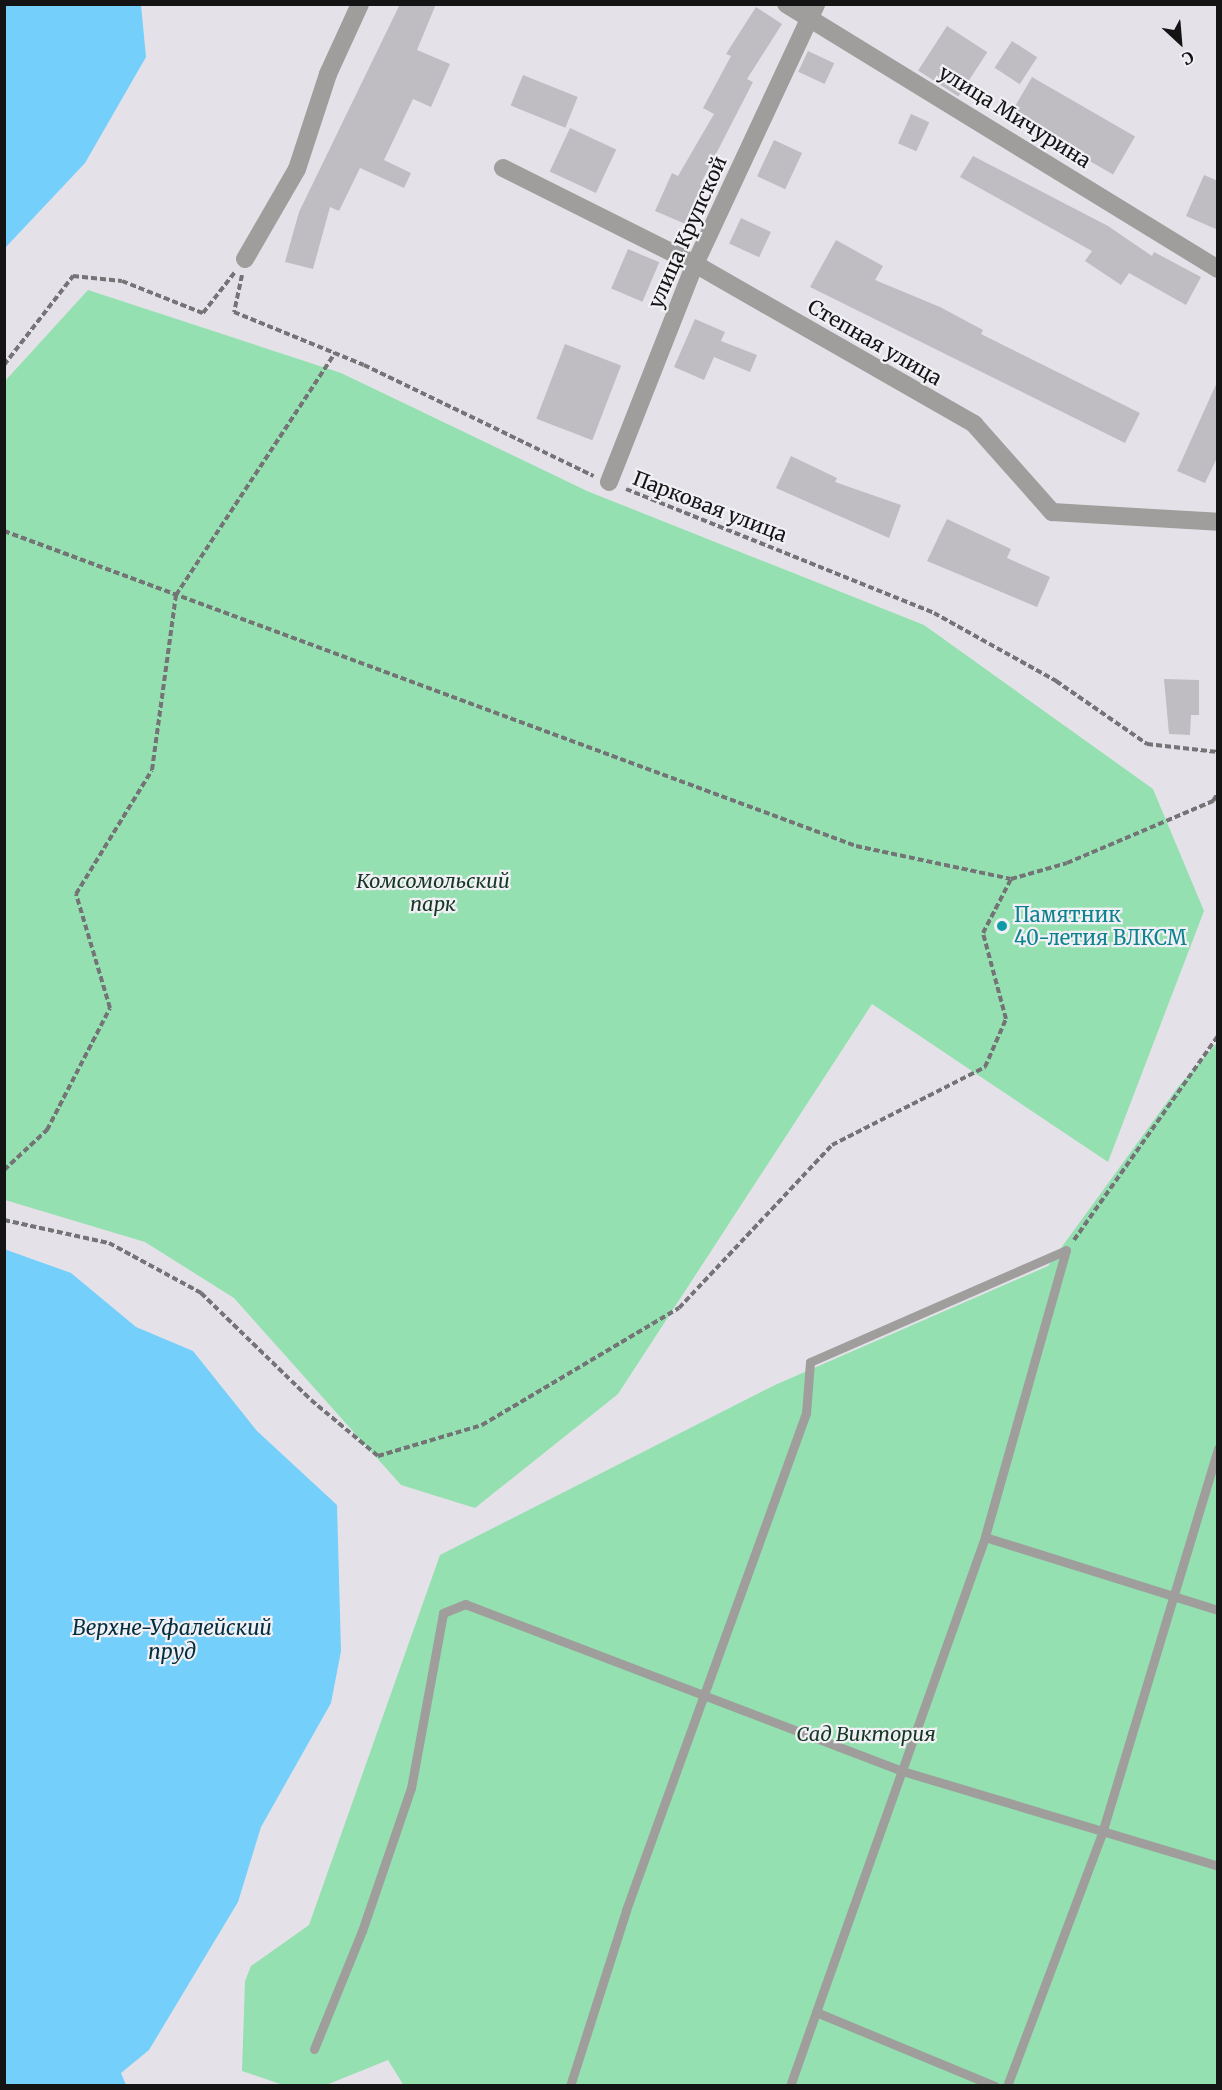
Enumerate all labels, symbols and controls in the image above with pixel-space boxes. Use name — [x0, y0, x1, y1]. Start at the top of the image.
north arrow — [1150, 12, 1210, 72]
text: С — [1179, 47, 1197, 69]
street label: улица Мичурина — [935, 60, 1095, 172]
street label: улица Крупской — [643, 152, 731, 312]
street label: Степная улица — [804, 294, 946, 390]
street label: Парковая улица — [630, 466, 790, 546]
park label: Комсомольский парк — [356, 868, 510, 915]
place label: Памятник 40-летия ВЛКСМ — [1014, 903, 1187, 950]
marker: Памятник 40-летия ВЛКСМ — [995, 919, 1009, 933]
water label: Верхне-Уфалейский пруд — [72, 1615, 272, 1665]
park label: Сад Виктория — [796, 1721, 936, 1745]

